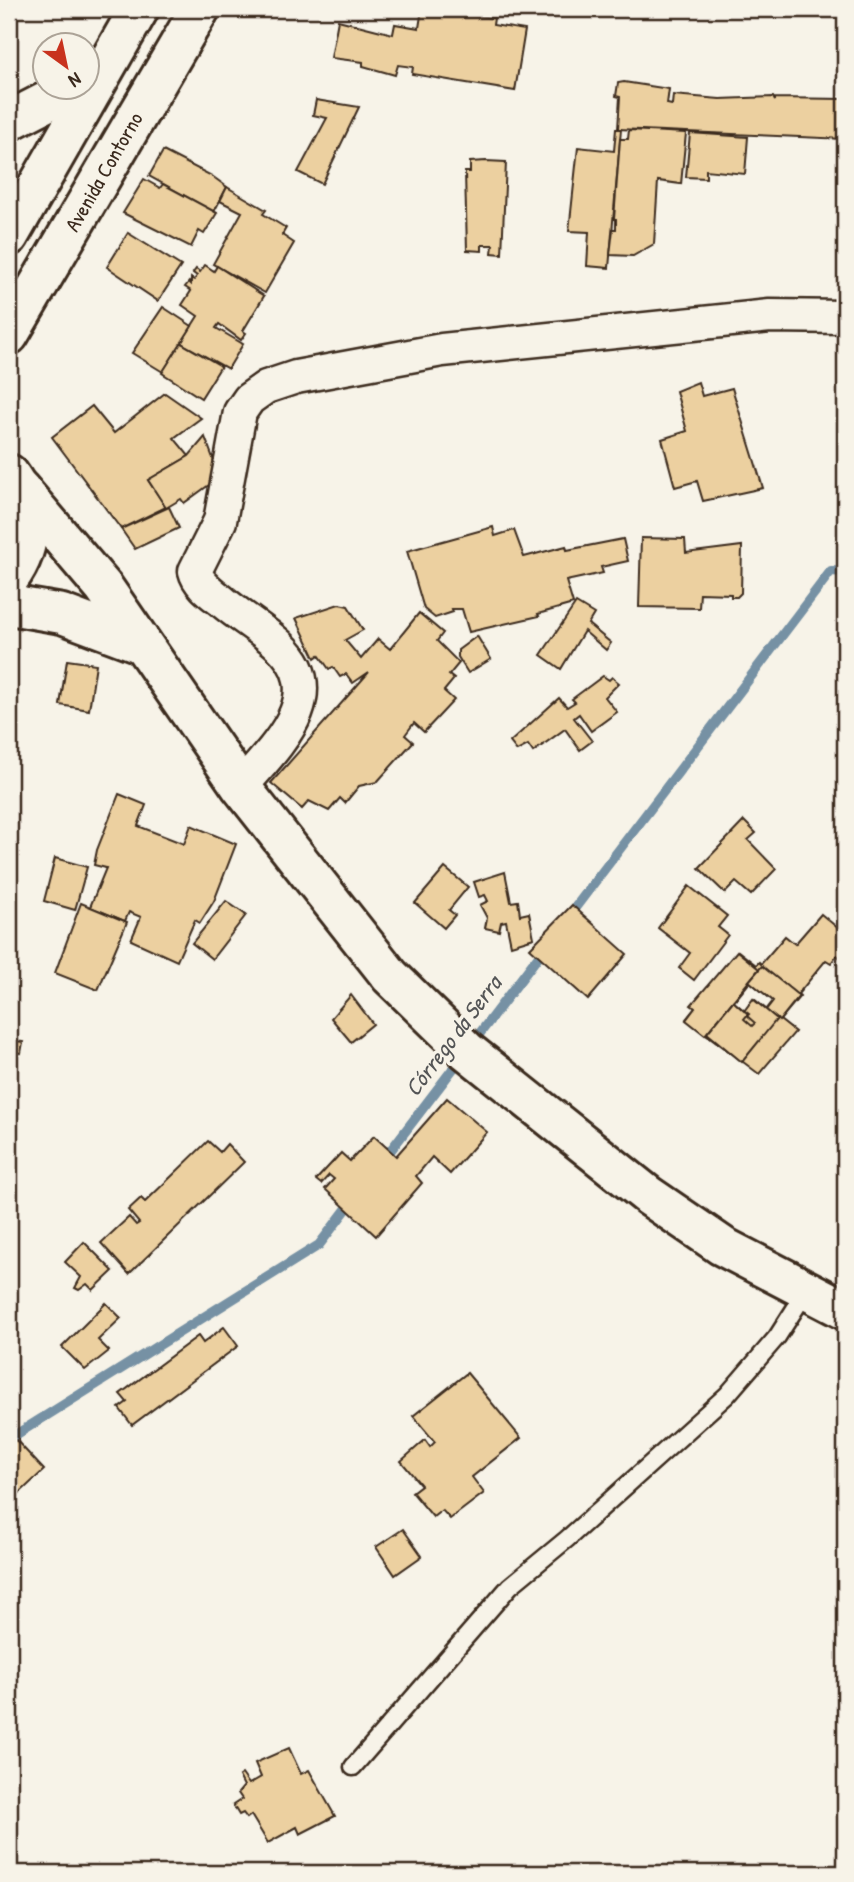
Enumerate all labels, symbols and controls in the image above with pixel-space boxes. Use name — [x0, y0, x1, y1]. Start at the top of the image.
north arrow — [32, 32, 102, 102]
text: N — [64, 67, 87, 94]
street label: Avenida Contorno — [58, 107, 150, 237]
water label: Córrego da Serra — [397, 968, 510, 1103]

